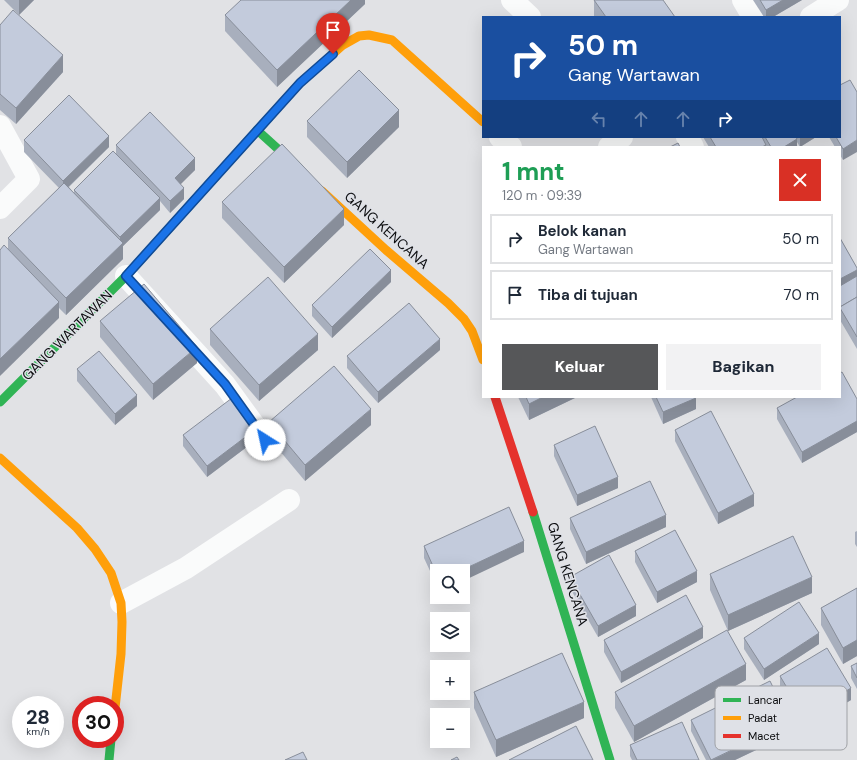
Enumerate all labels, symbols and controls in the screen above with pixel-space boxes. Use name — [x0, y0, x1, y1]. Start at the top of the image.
pin — [316, 13, 350, 54]
icon: arrive — [322, 19, 344, 41]
text: 50 m — [568, 27, 638, 64]
icon: right — [502, 32, 554, 84]
text: Gang Wartawan — [568, 63, 700, 87]
icon: left — [588, 108, 610, 130]
icon: ahead — [630, 108, 652, 130]
icon: ahead — [672, 108, 694, 130]
icon: right — [714, 108, 736, 130]
text: 1 mnt — [502, 156, 565, 187]
button: close — [779, 159, 821, 201]
street label: GANG KENCANA — [341, 187, 433, 273]
text: 120 m · 09:39 — [502, 187, 582, 204]
text: Belok kanan — [538, 221, 626, 241]
icon: right — [504, 228, 526, 250]
text: 50 m — [782, 229, 819, 249]
text: Gang Wartawan — [538, 241, 633, 258]
icon: arrive — [504, 284, 526, 306]
text: Tiba di tujuan — [538, 285, 638, 305]
text: 70 m — [784, 285, 819, 305]
street label: GANG WARTAWAN — [18, 286, 116, 384]
button: Keluar — [502, 344, 658, 390]
button: Bagikan — [666, 344, 821, 390]
position arrow — [244, 419, 286, 461]
street label: GANG KENCANA — [544, 520, 592, 628]
map controls — [430, 564, 470, 748]
button: search — [430, 564, 470, 604]
button: layers — [430, 612, 470, 652]
button: + — [430, 660, 470, 700]
legend — [715, 686, 847, 750]
text: Lancar — [748, 693, 782, 707]
speed limit sign: 30 — [72, 696, 124, 748]
text: 28 — [26, 704, 50, 730]
button: − — [430, 708, 470, 748]
text: Padat — [748, 711, 777, 725]
text: km/h — [26, 725, 50, 738]
text: Macet — [748, 729, 780, 743]

